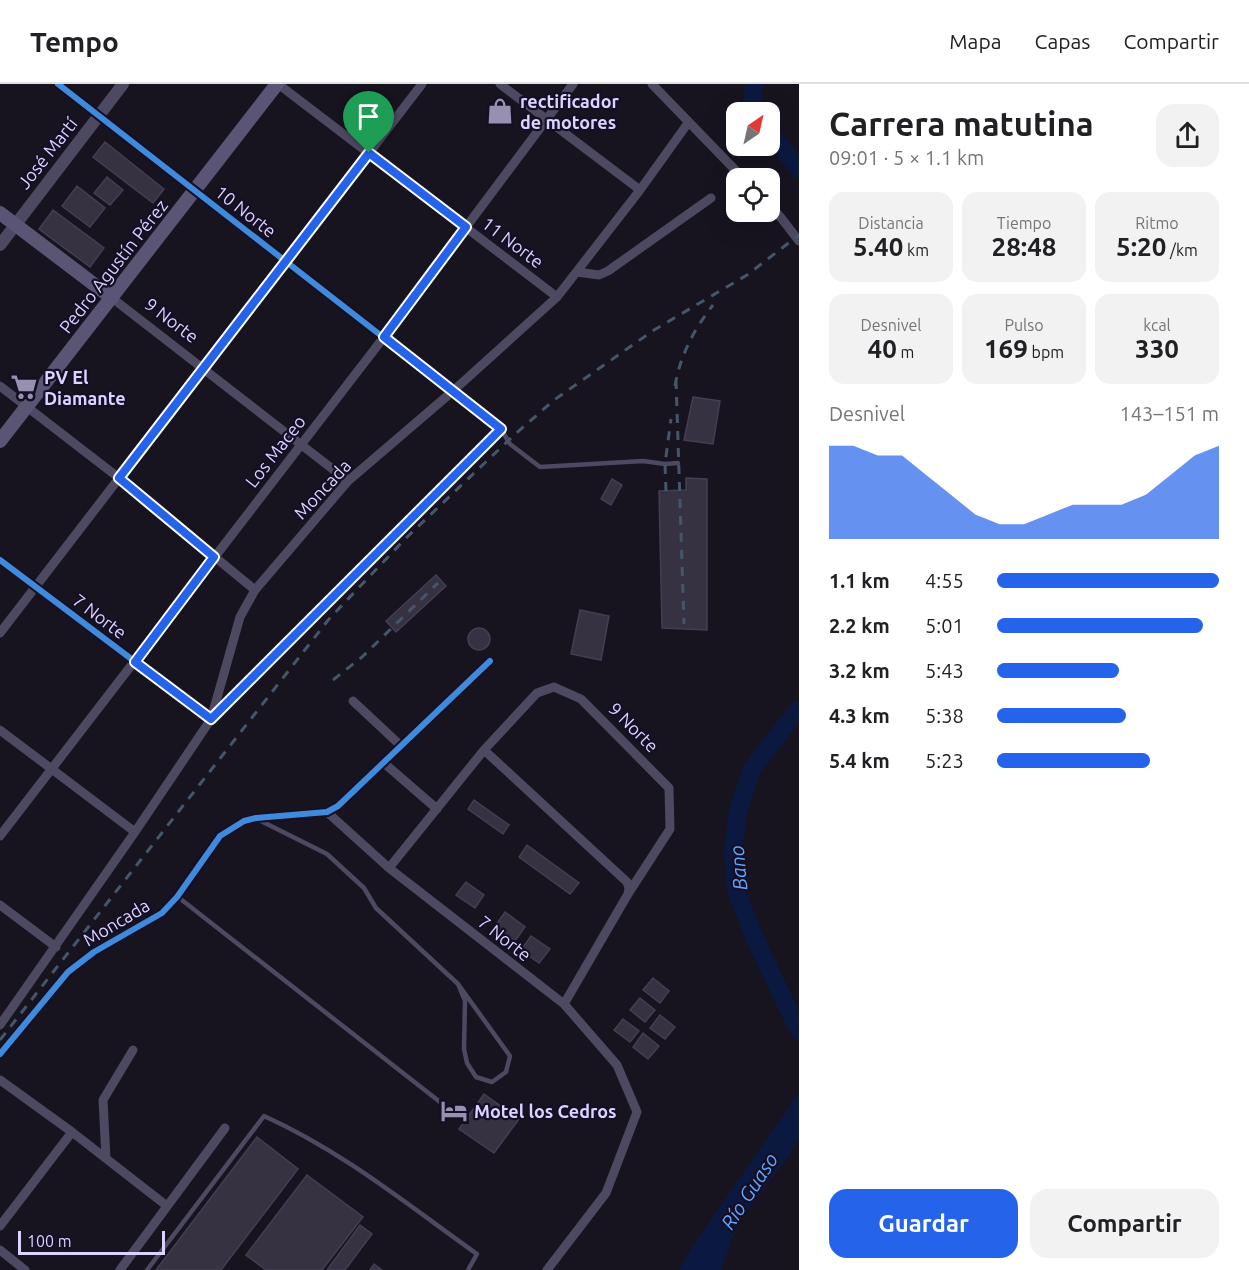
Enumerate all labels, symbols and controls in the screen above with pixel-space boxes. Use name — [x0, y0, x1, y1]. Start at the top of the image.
text: Tempo — [30, 26, 119, 57]
text: Mapa — [949, 29, 1001, 53]
text: Capas — [1034, 29, 1090, 53]
text: Compartir — [1123, 29, 1219, 53]
pin — [343, 91, 394, 153]
place label: rectificador de motores — [520, 91, 619, 132]
shop icon: rectificador de motores — [485, 96, 515, 126]
icon: arrive — [352, 100, 385, 133]
north arrow — [726, 102, 780, 156]
map controls — [726, 102, 780, 222]
button: share — [1156, 104, 1219, 167]
text: Carrera matutina — [829, 105, 1094, 142]
street label: José Martí — [13, 113, 81, 192]
text: 09:01 · 5 × 1.1 km — [829, 146, 984, 169]
button: locate — [726, 168, 780, 222]
street label: 10 Norte — [212, 181, 280, 241]
street label: Pedro Agustín Pérez — [55, 195, 171, 337]
street label: 11 Norte — [478, 212, 548, 272]
text: Distancia — [858, 214, 924, 232]
text: Tiempo — [997, 214, 1051, 232]
text: Ritmo — [1135, 214, 1179, 232]
text: 5.40 — [853, 232, 903, 261]
text: 28:48 — [991, 232, 1057, 261]
text: 5:20 — [1116, 232, 1166, 261]
text: km — [903, 241, 929, 259]
text: /km — [1166, 241, 1198, 259]
street label: 9 Norte — [141, 294, 203, 346]
text: Desnivel — [861, 316, 921, 334]
text: Pulso — [1004, 316, 1044, 334]
text: kcal — [1143, 316, 1171, 334]
text: 40 — [868, 334, 897, 363]
text: 169 — [984, 334, 1028, 363]
text: 330 — [1135, 334, 1179, 363]
text: m — [897, 343, 914, 361]
text: bpm — [1028, 343, 1064, 361]
place label: PV El Diamante — [44, 367, 126, 408]
supermarket icon: PV El Diamante — [9, 372, 39, 402]
text: Desnivel — [829, 402, 905, 425]
text: 143–151 m — [1120, 402, 1219, 425]
street label: Los Maceo — [241, 411, 309, 491]
street label: Moncada — [290, 455, 354, 523]
text: 1.1 km — [829, 569, 890, 592]
text: 4:55 — [925, 569, 964, 592]
street label: 7 Norte — [69, 590, 131, 642]
text: 2.2 km — [829, 614, 890, 637]
text: 5:01 — [925, 614, 964, 637]
text: 3.2 km — [829, 659, 890, 682]
text: 5:43 — [925, 659, 964, 682]
street label: 9 Norte — [605, 698, 663, 756]
text: 4.3 km — [829, 704, 890, 727]
text: 5:38 — [925, 704, 964, 727]
text: 5.4 km — [829, 749, 890, 772]
text: 5:23 — [925, 749, 964, 772]
water label: Bano — [725, 844, 751, 891]
street label: Moncada — [79, 894, 153, 950]
street label: 7 Norte — [475, 911, 535, 965]
hotel icon: Motel los Cedros — [439, 1096, 469, 1126]
place label: Motel los Cedros — [474, 1101, 617, 1121]
water label: Río Guaso — [716, 1148, 782, 1234]
button: Guardar — [829, 1189, 1018, 1258]
button: Compartir — [1030, 1189, 1219, 1258]
scale bar — [18, 1228, 165, 1256]
text: 100 m — [27, 1232, 72, 1250]

